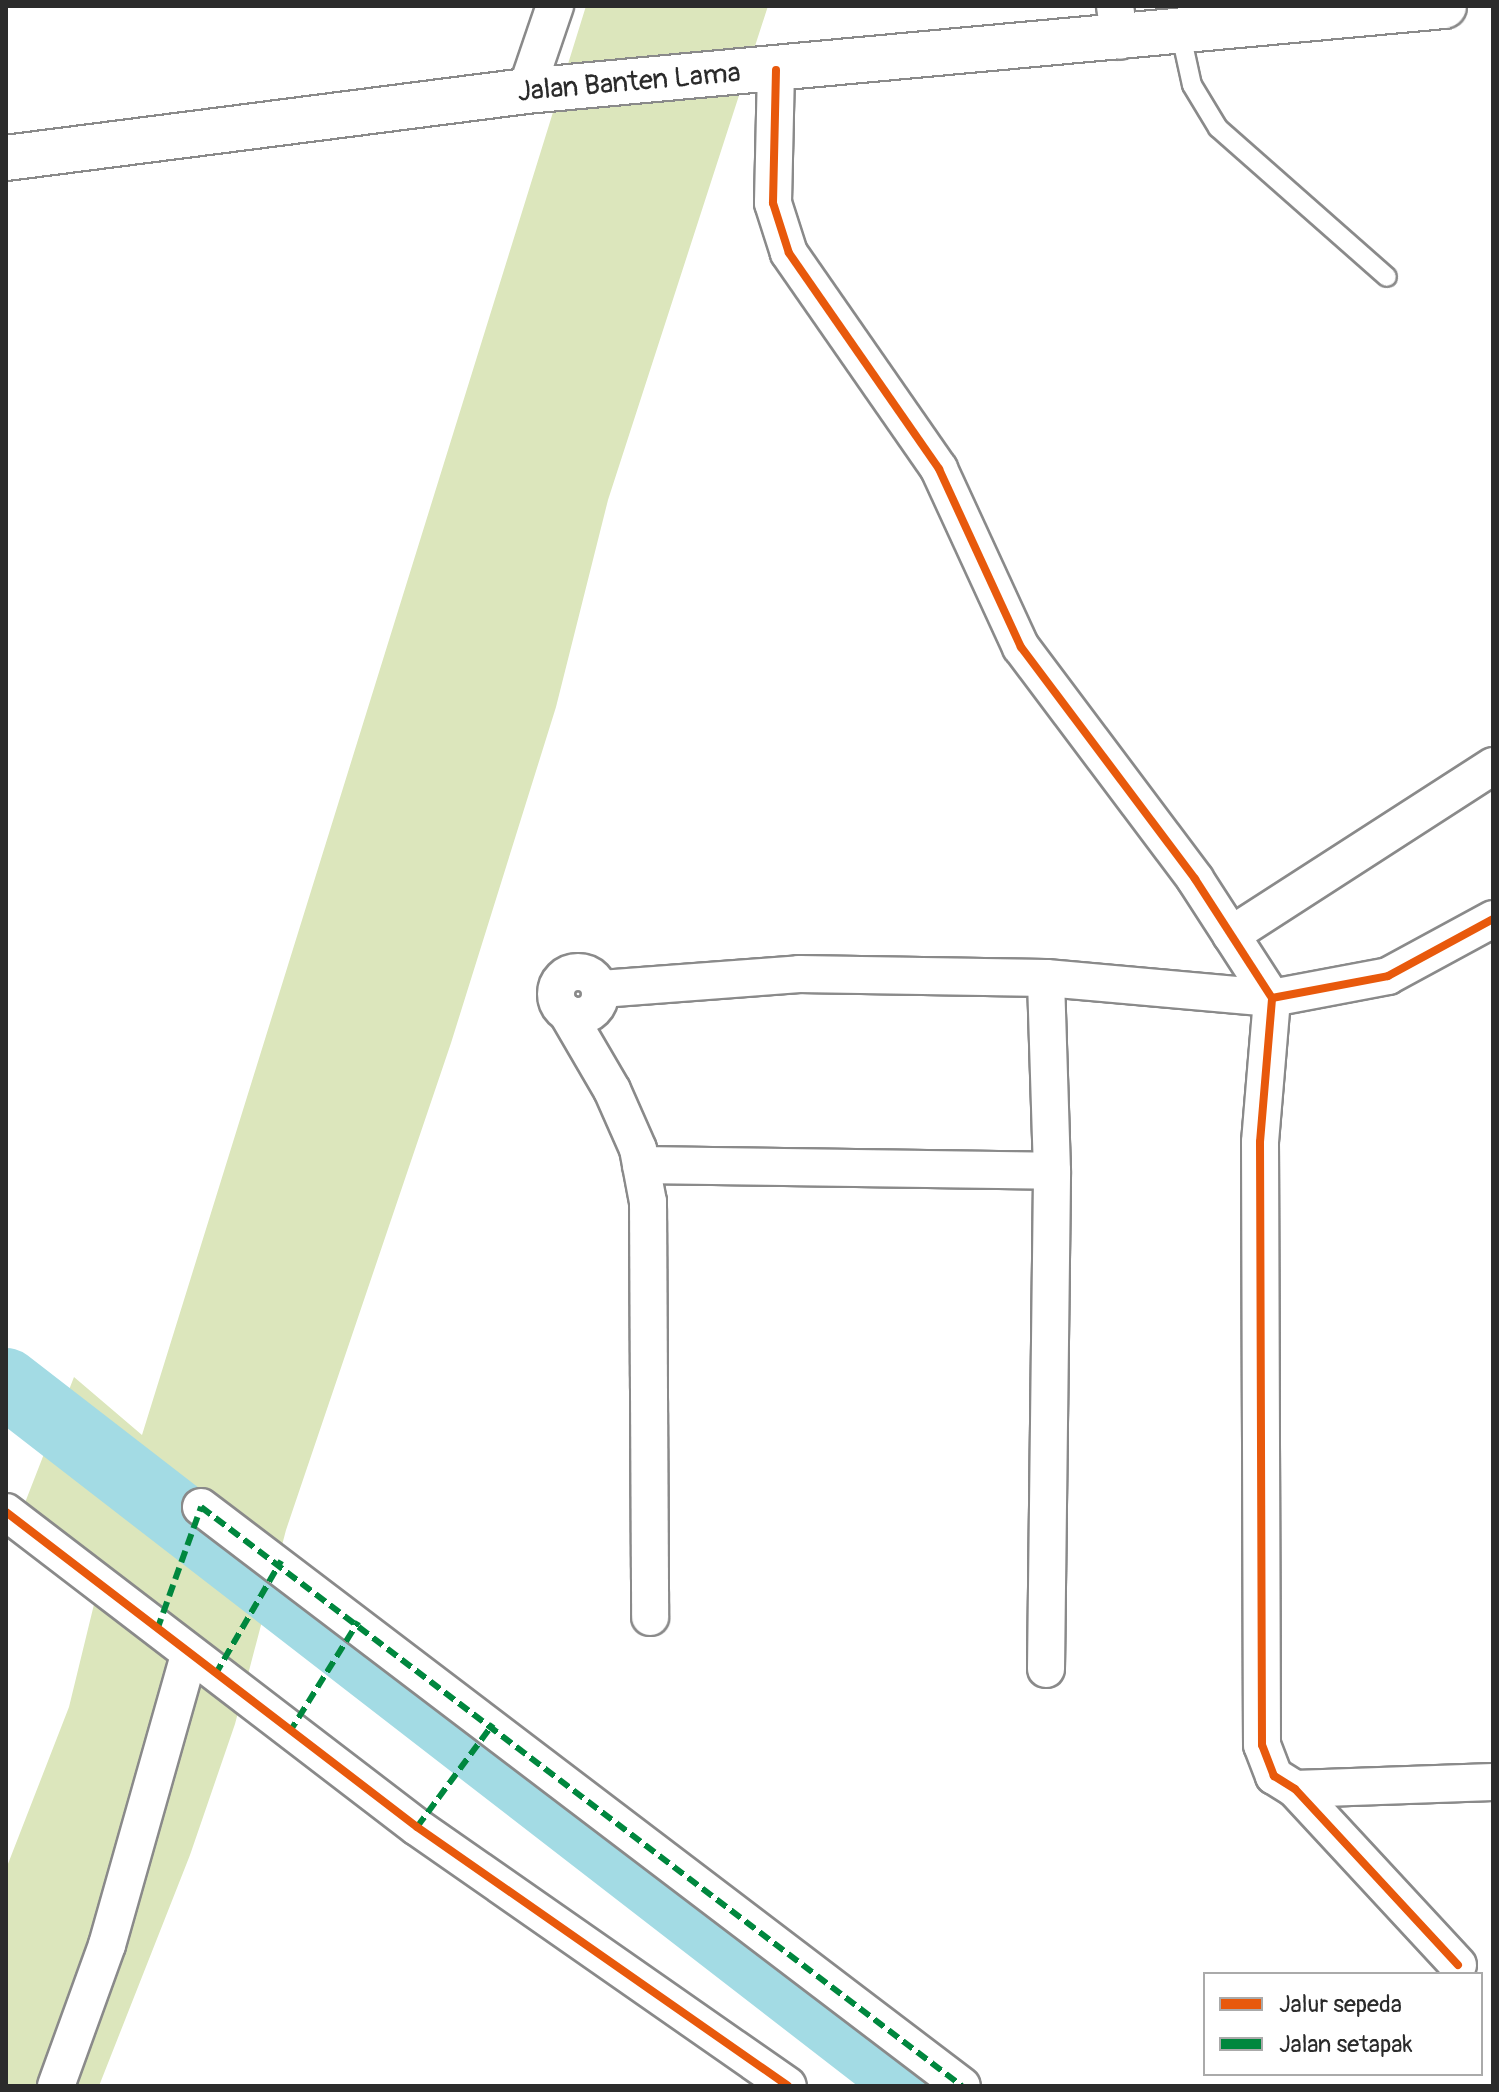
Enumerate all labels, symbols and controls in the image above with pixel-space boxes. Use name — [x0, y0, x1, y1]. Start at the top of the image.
street label: Jalan Banten Lama — [516, 57, 742, 109]
legend — [1203, 1972, 1483, 2076]
text: Jalur sepeda — [1279, 1990, 1402, 2019]
text: Jalan setapak — [1279, 2030, 1413, 2059]

